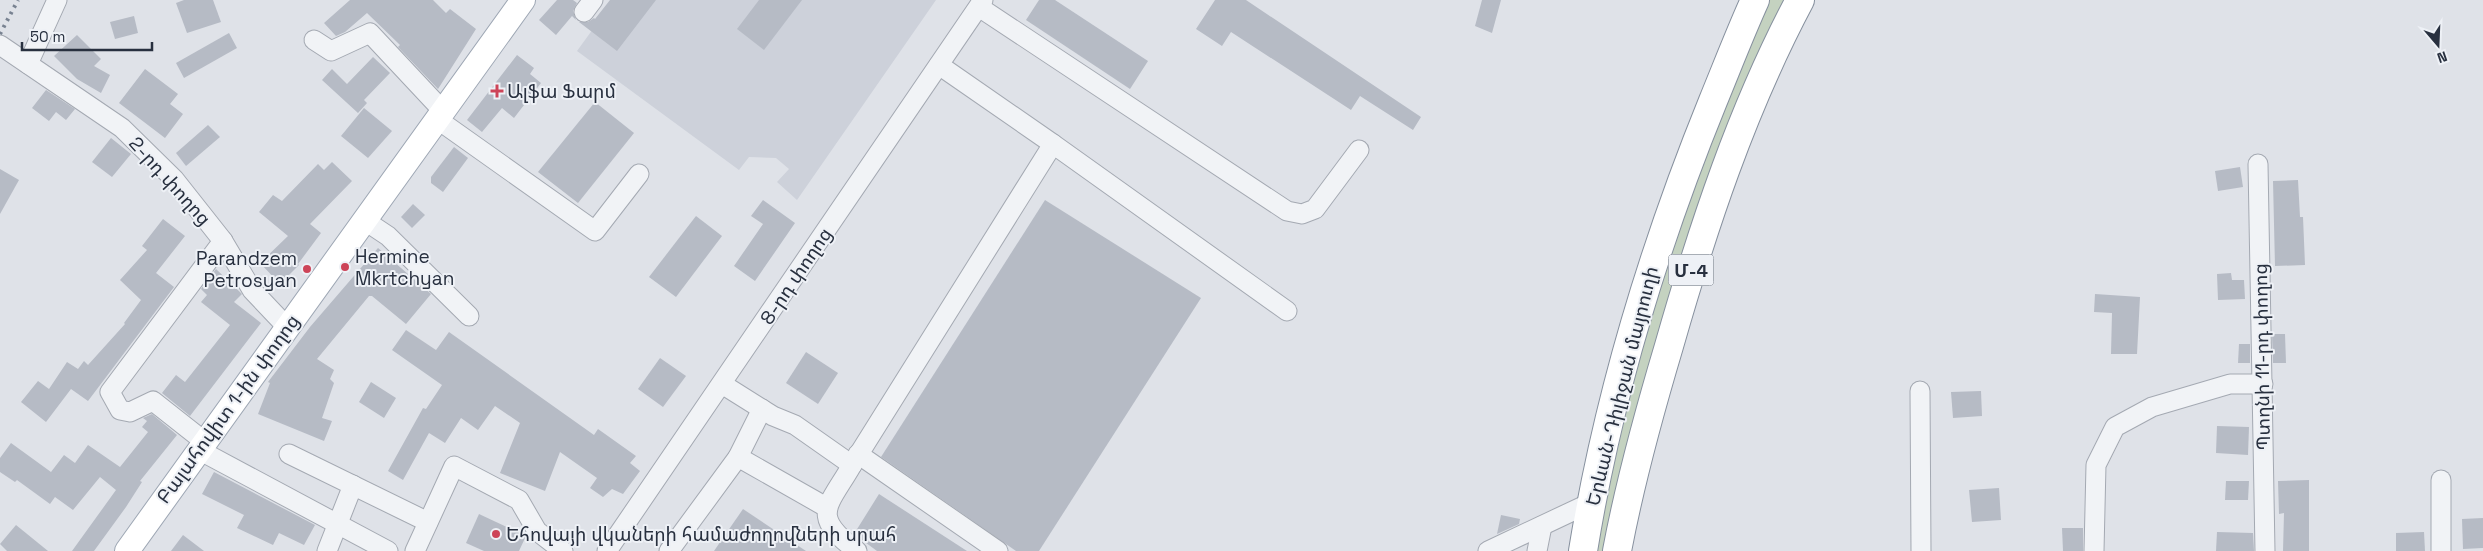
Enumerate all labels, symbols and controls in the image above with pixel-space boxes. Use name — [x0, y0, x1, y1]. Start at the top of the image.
scale bar — [22, 20, 152, 52]
north arrow — [2413, 20, 2463, 70]
text: 50 m — [30, 27, 65, 46]
text: N — [2435, 47, 2450, 67]
place label: Ալֆա Ֆարմ — [507, 79, 616, 104]
marker: Ալֆա Ֆարմ — [491, 85, 503, 97]
street label: 2-րդ փողոց — [124, 131, 216, 231]
street label: 8-րդ փողոց — [754, 223, 838, 329]
place label: Hermine Mkrtchyan — [355, 244, 454, 291]
place label: Parandzem Petrosyan — [196, 246, 297, 293]
road number: Մ-4 — [1668, 254, 1714, 286]
marker: Hermine Mkrtchyan — [339, 261, 351, 273]
marker: Parandzem Petrosyan — [301, 263, 313, 275]
street label: Պտղնի 11-րդ փողոց — [2248, 263, 2276, 451]
street label: Երևան-Դիլիջան մայրուղի — [1580, 264, 1664, 508]
street label: Բալահովիտ 1-ին փողոց — [151, 309, 305, 509]
place label: Եհովայի վկաների համաժողովների սրահ — [506, 522, 896, 547]
marker: Եհովայի վկաների համաժողովների սրահ — [490, 528, 502, 540]

